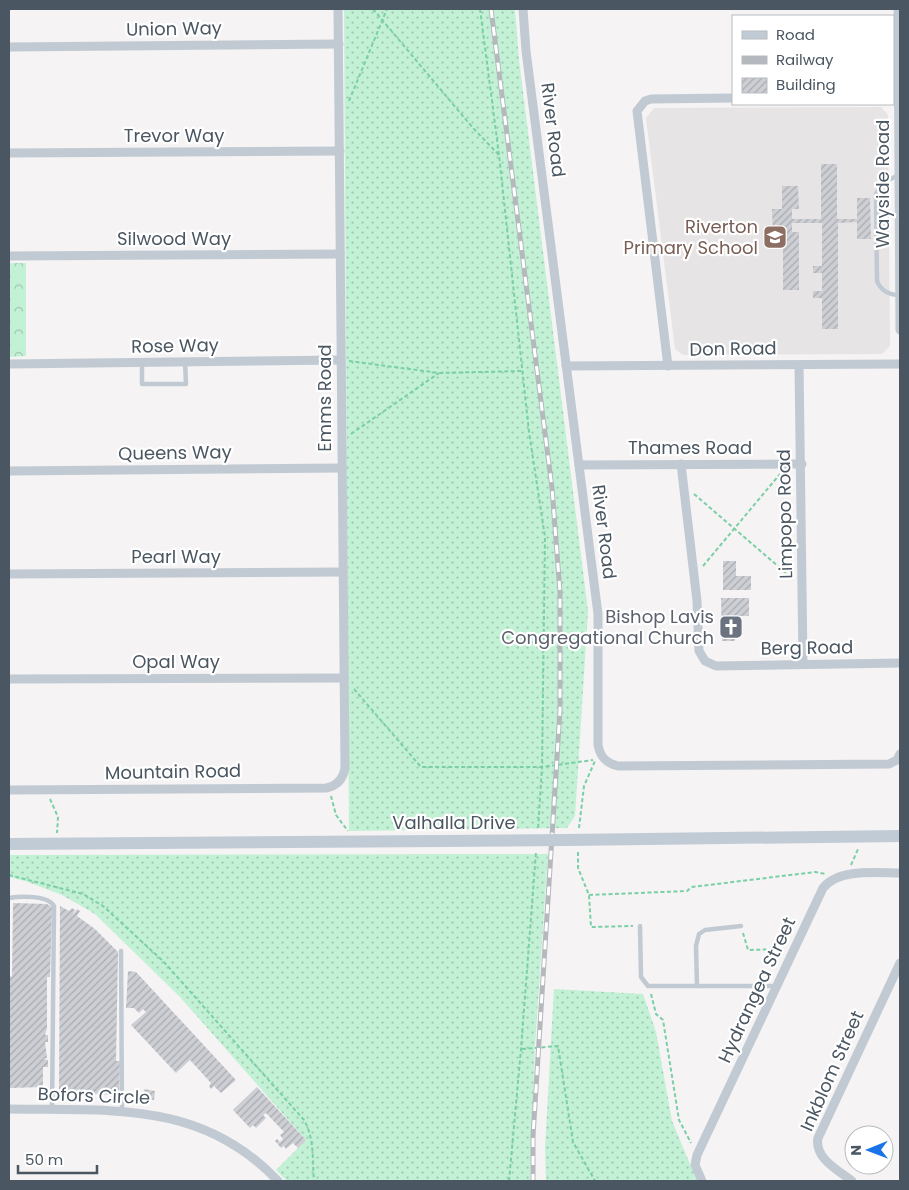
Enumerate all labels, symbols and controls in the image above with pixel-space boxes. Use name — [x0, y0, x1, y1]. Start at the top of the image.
street label: Union Way — [126, 15, 222, 42]
legend — [732, 15, 894, 105]
text: Road — [776, 24, 815, 45]
text: Railway — [776, 49, 834, 70]
text: Building — [776, 74, 836, 95]
street label: River Road — [535, 81, 572, 179]
street label: Wayside Road — [870, 120, 895, 248]
street label: Trevor Way — [124, 123, 224, 148]
place label: Riverton Primary School — [624, 214, 758, 260]
school or university icon: Riverton Primary School — [762, 224, 788, 250]
street label: Silwood Way — [117, 226, 231, 251]
street label: Rose Way — [131, 332, 219, 359]
street label: Don Road — [689, 335, 777, 362]
street label: Emms Road — [312, 344, 337, 452]
street label: Thames Road — [628, 435, 752, 460]
street label: Queens Way — [118, 439, 232, 466]
street label: Limpopo Road — [771, 449, 798, 579]
street label: River Road — [586, 483, 623, 581]
street label: Pearl Way — [131, 544, 221, 569]
place label: Bishop Lavis Congregational Church — [501, 604, 714, 650]
church icon: Bishop Lavis Congregational Church — [718, 614, 744, 640]
street label: Berg Road — [760, 634, 854, 661]
street label: Opal Way — [132, 649, 220, 674]
street label: Mountain Road — [105, 758, 241, 785]
street label: Valhalla Drive — [392, 810, 516, 835]
street label: Hydrangea Street — [712, 913, 801, 1067]
street label: Inkblom Street — [794, 1007, 869, 1135]
street label: Bofors Circle — [37, 1081, 151, 1110]
north arrow — [844, 1125, 894, 1175]
scale bar — [18, 1142, 96, 1174]
text: N — [846, 1145, 866, 1156]
text: 50 m — [25, 1149, 63, 1170]

